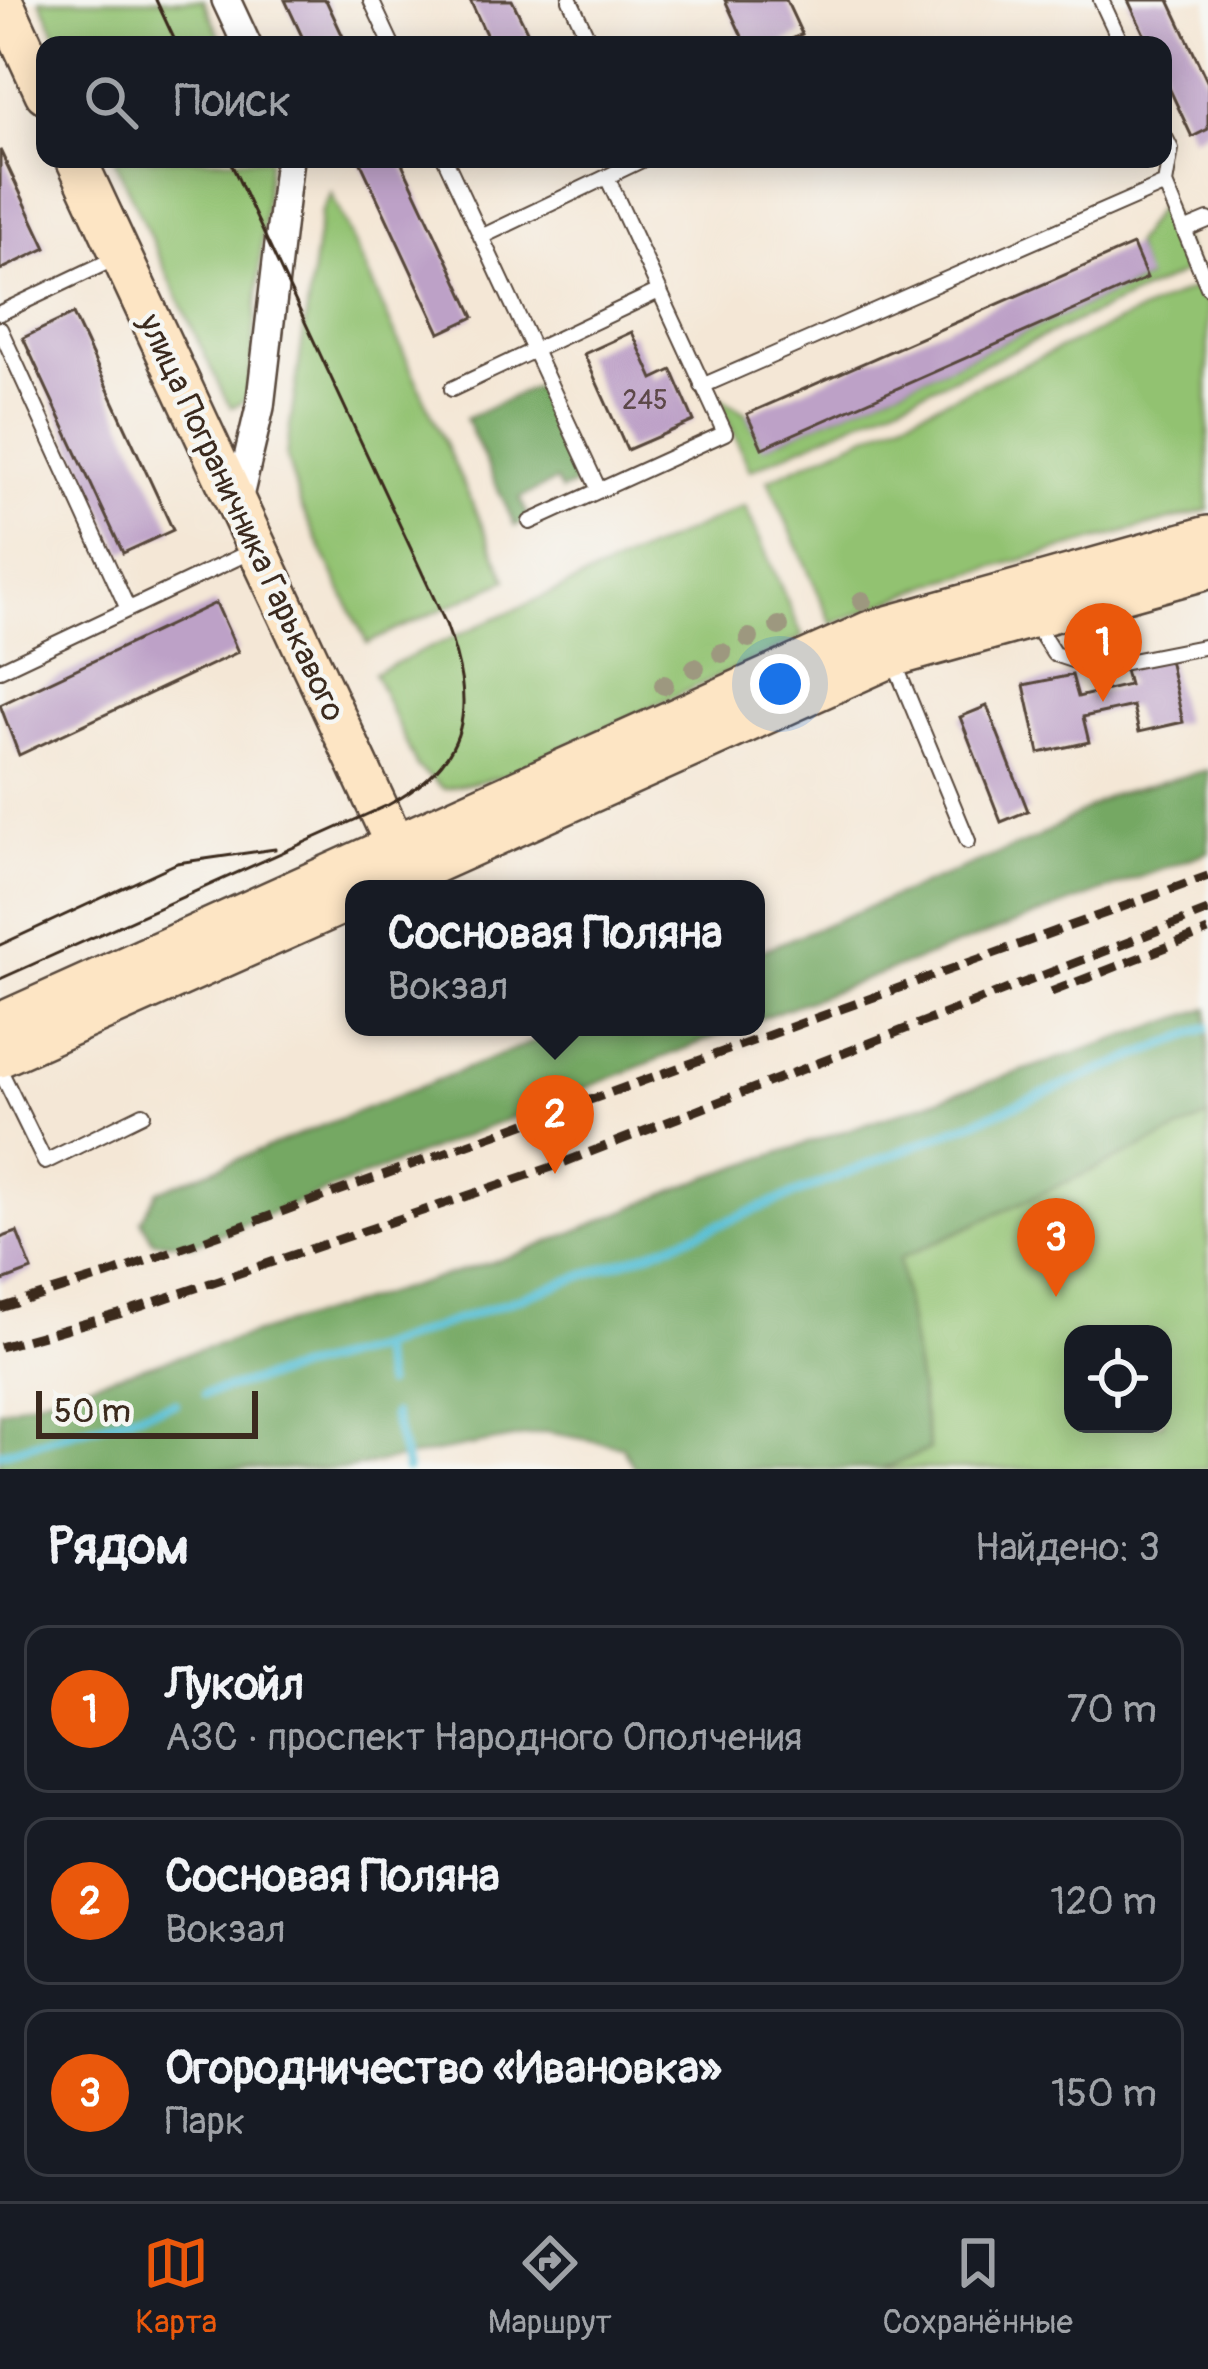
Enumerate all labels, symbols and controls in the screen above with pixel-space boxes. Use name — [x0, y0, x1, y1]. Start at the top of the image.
search box — [36, 36, 1172, 168]
icon: search — [78, 69, 144, 135]
text: Поиск — [174, 74, 291, 130]
street label: улица Пограничника Гарькавого — [129, 307, 354, 728]
house number: 245 — [622, 384, 668, 417]
pin: 1 — [1064, 603, 1142, 702]
your location — [750, 654, 810, 714]
popup — [345, 880, 765, 1036]
text: Сосновая Поляна — [388, 906, 722, 962]
text: Вокзал — [388, 962, 508, 1011]
pin: 2 — [516, 1075, 594, 1174]
pin: 3 — [1017, 1198, 1095, 1297]
map controls — [1064, 1325, 1172, 1433]
button: locate — [1064, 1325, 1172, 1433]
scale bar — [36, 1385, 258, 1438]
text: 50 m — [54, 1391, 131, 1432]
text: Рядом — [48, 1515, 189, 1579]
text: Найдено: 3 — [975, 1523, 1160, 1572]
text: Лукойл — [165, 1657, 304, 1713]
text: 1 — [82, 1685, 98, 1734]
text: 70 m — [1067, 1685, 1157, 1734]
text: АЗС · проспект Народного Ополчения — [165, 1713, 802, 1762]
text: Сосновая Поляна — [165, 1849, 500, 1905]
text: 2 — [79, 1877, 101, 1926]
text: 120 m — [1050, 1877, 1157, 1926]
text: Вокзал — [165, 1905, 286, 1954]
text: Огородничество «Ивановка» — [165, 2041, 722, 2097]
text: 3 — [79, 2069, 101, 2118]
text: 150 m — [1051, 2069, 1157, 2118]
text: Парк — [165, 2097, 245, 2146]
tab: Карта — [135, 2230, 217, 2343]
tab: Маршрут — [488, 2230, 612, 2343]
tab: Сохранённые — [882, 2230, 1073, 2343]

